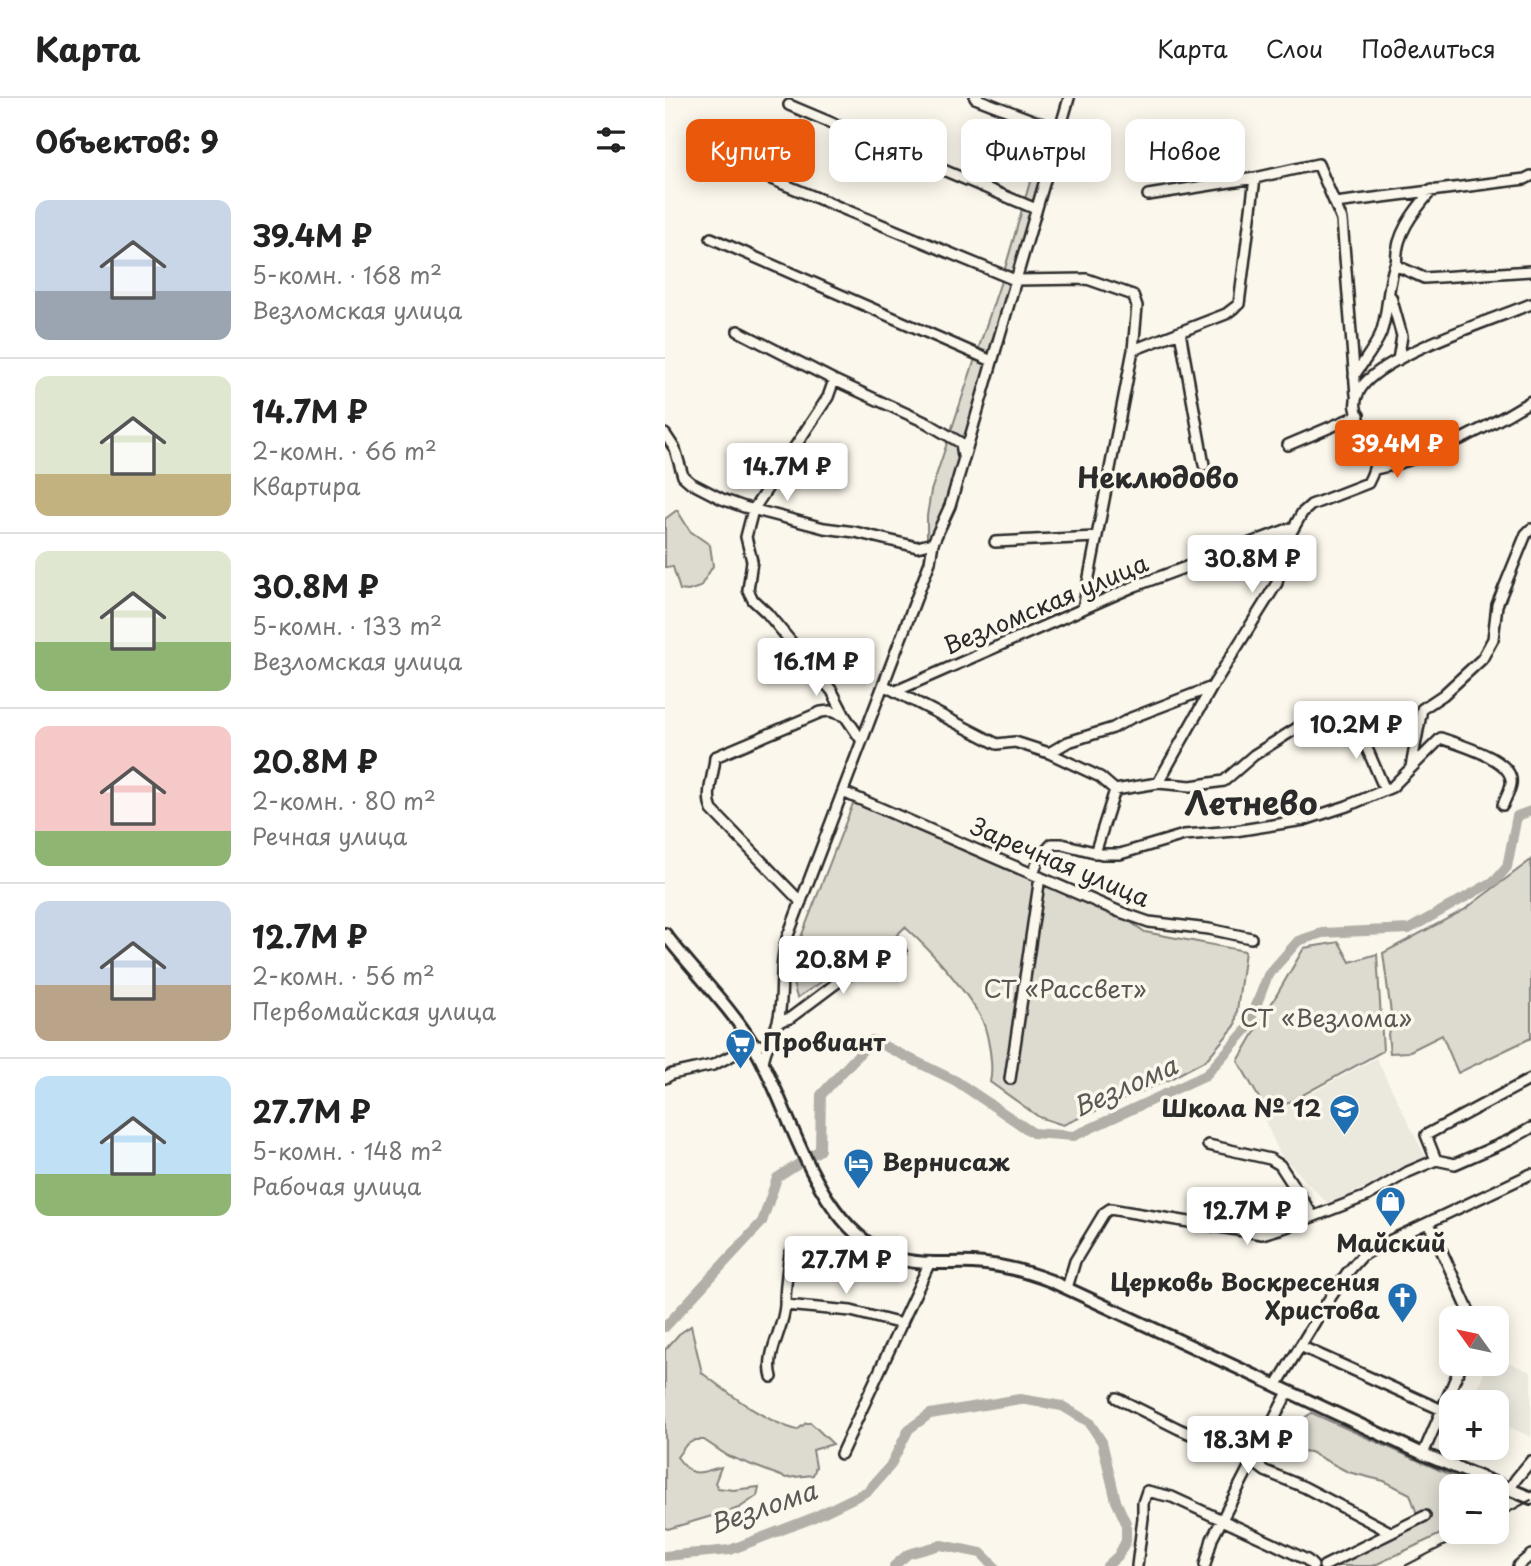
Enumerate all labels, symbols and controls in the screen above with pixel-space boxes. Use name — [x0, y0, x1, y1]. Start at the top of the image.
text: Карта — [35, 23, 141, 73]
text: Карта — [1157, 30, 1228, 66]
text: Слои — [1266, 30, 1323, 66]
text: Поделиться — [1361, 30, 1496, 66]
text: Объектов: 9 — [35, 118, 219, 163]
chip: Купить — [686, 119, 815, 182]
chip: Снять — [829, 119, 947, 182]
chip: Фильтры — [961, 119, 1111, 182]
chip: Новое — [1125, 119, 1245, 182]
icon: filters — [592, 121, 630, 159]
text: 39.4M ₽ — [252, 212, 372, 257]
icon: home — [91, 228, 175, 312]
text: 5-комн. · 168 m² — [252, 257, 442, 292]
text: Везломская улица — [252, 292, 462, 327]
text: 14.7M ₽ — [252, 388, 368, 433]
icon: home — [91, 404, 175, 488]
pin: 39.4M ₽ — [1332, 420, 1462, 480]
text: 39.4M ₽ — [1351, 425, 1443, 460]
text: 2-комн. · 66 m² — [252, 433, 437, 468]
pin: 14.7M ₽ — [722, 444, 852, 503]
text: 14.7M ₽ — [743, 448, 831, 483]
district label: Неклюдово — [1077, 455, 1239, 498]
text: Квартира — [252, 468, 360, 503]
pin: 30.8M ₽ — [1187, 536, 1317, 595]
text: 30.8M ₽ — [1204, 540, 1300, 575]
street label: Везломская улица — [937, 544, 1153, 663]
text: 30.8M ₽ — [252, 563, 378, 608]
icon: home — [91, 579, 175, 663]
text: 5-комн. · 133 m² — [252, 608, 442, 643]
pin: 16.1M ₽ — [751, 638, 881, 698]
text: Везломская улица — [252, 643, 462, 678]
text: 16.1M ₽ — [774, 643, 858, 678]
pin: 10.2M ₽ — [1291, 702, 1421, 761]
text: 10.2M ₽ — [1310, 706, 1402, 741]
text: 20.8M ₽ — [252, 738, 378, 783]
icon: home — [91, 754, 175, 838]
district label: Летнево — [1185, 778, 1317, 826]
text: 2-комн. · 80 m² — [252, 783, 436, 818]
street label: Заречная улица — [966, 807, 1156, 915]
text: Речная улица — [252, 818, 407, 853]
text: 12.7M ₽ — [252, 913, 367, 958]
icon: home — [91, 929, 175, 1013]
pin: 20.8M ₽ — [778, 936, 908, 996]
text: 20.8M ₽ — [795, 941, 891, 976]
text: 2-комн. · 56 m² — [252, 958, 435, 993]
park label: СТ «Рассвет» — [983, 970, 1147, 1006]
text: Первомайская улица — [252, 993, 496, 1028]
park label: СТ «Везлома» — [1240, 999, 1412, 1035]
place label: Провиант — [763, 1023, 887, 1059]
supermarket icon: Провиант — [723, 1026, 757, 1070]
water label: Везлома — [1066, 1045, 1184, 1126]
text: 27.7M ₽ — [252, 1088, 371, 1133]
place label: Школа № 12 — [1161, 1089, 1321, 1125]
school or university icon: Школа № 12 — [1327, 1092, 1361, 1136]
icon: home — [91, 1104, 175, 1188]
text: 5-комн. · 148 m² — [252, 1133, 443, 1168]
place label: Вернисаж — [882, 1143, 1010, 1179]
hotel icon: Вернисаж — [842, 1146, 876, 1190]
text: Рабочая улица — [252, 1168, 421, 1203]
shop icon: Майский — [1374, 1185, 1408, 1229]
pin: 12.7M ₽ — [1182, 1188, 1312, 1247]
text: 12.7M ₽ — [1203, 1192, 1291, 1227]
place label: Майский — [1336, 1224, 1446, 1260]
pin: 27.7M ₽ — [781, 1236, 911, 1296]
text: 27.7M ₽ — [801, 1241, 891, 1276]
place label: Церковь Воскресения Христова — [1110, 1263, 1381, 1327]
church icon: Церковь Воскресения Христова — [1386, 1280, 1420, 1324]
north arrow — [1439, 1306, 1509, 1376]
map controls — [1439, 1306, 1509, 1544]
button: + — [1439, 1390, 1509, 1460]
pin: 18.3M ₽ — [1183, 1416, 1313, 1476]
text: 18.3M ₽ — [1203, 1421, 1293, 1456]
water label: Везлома — [704, 1470, 822, 1543]
button: − — [1439, 1474, 1509, 1544]

